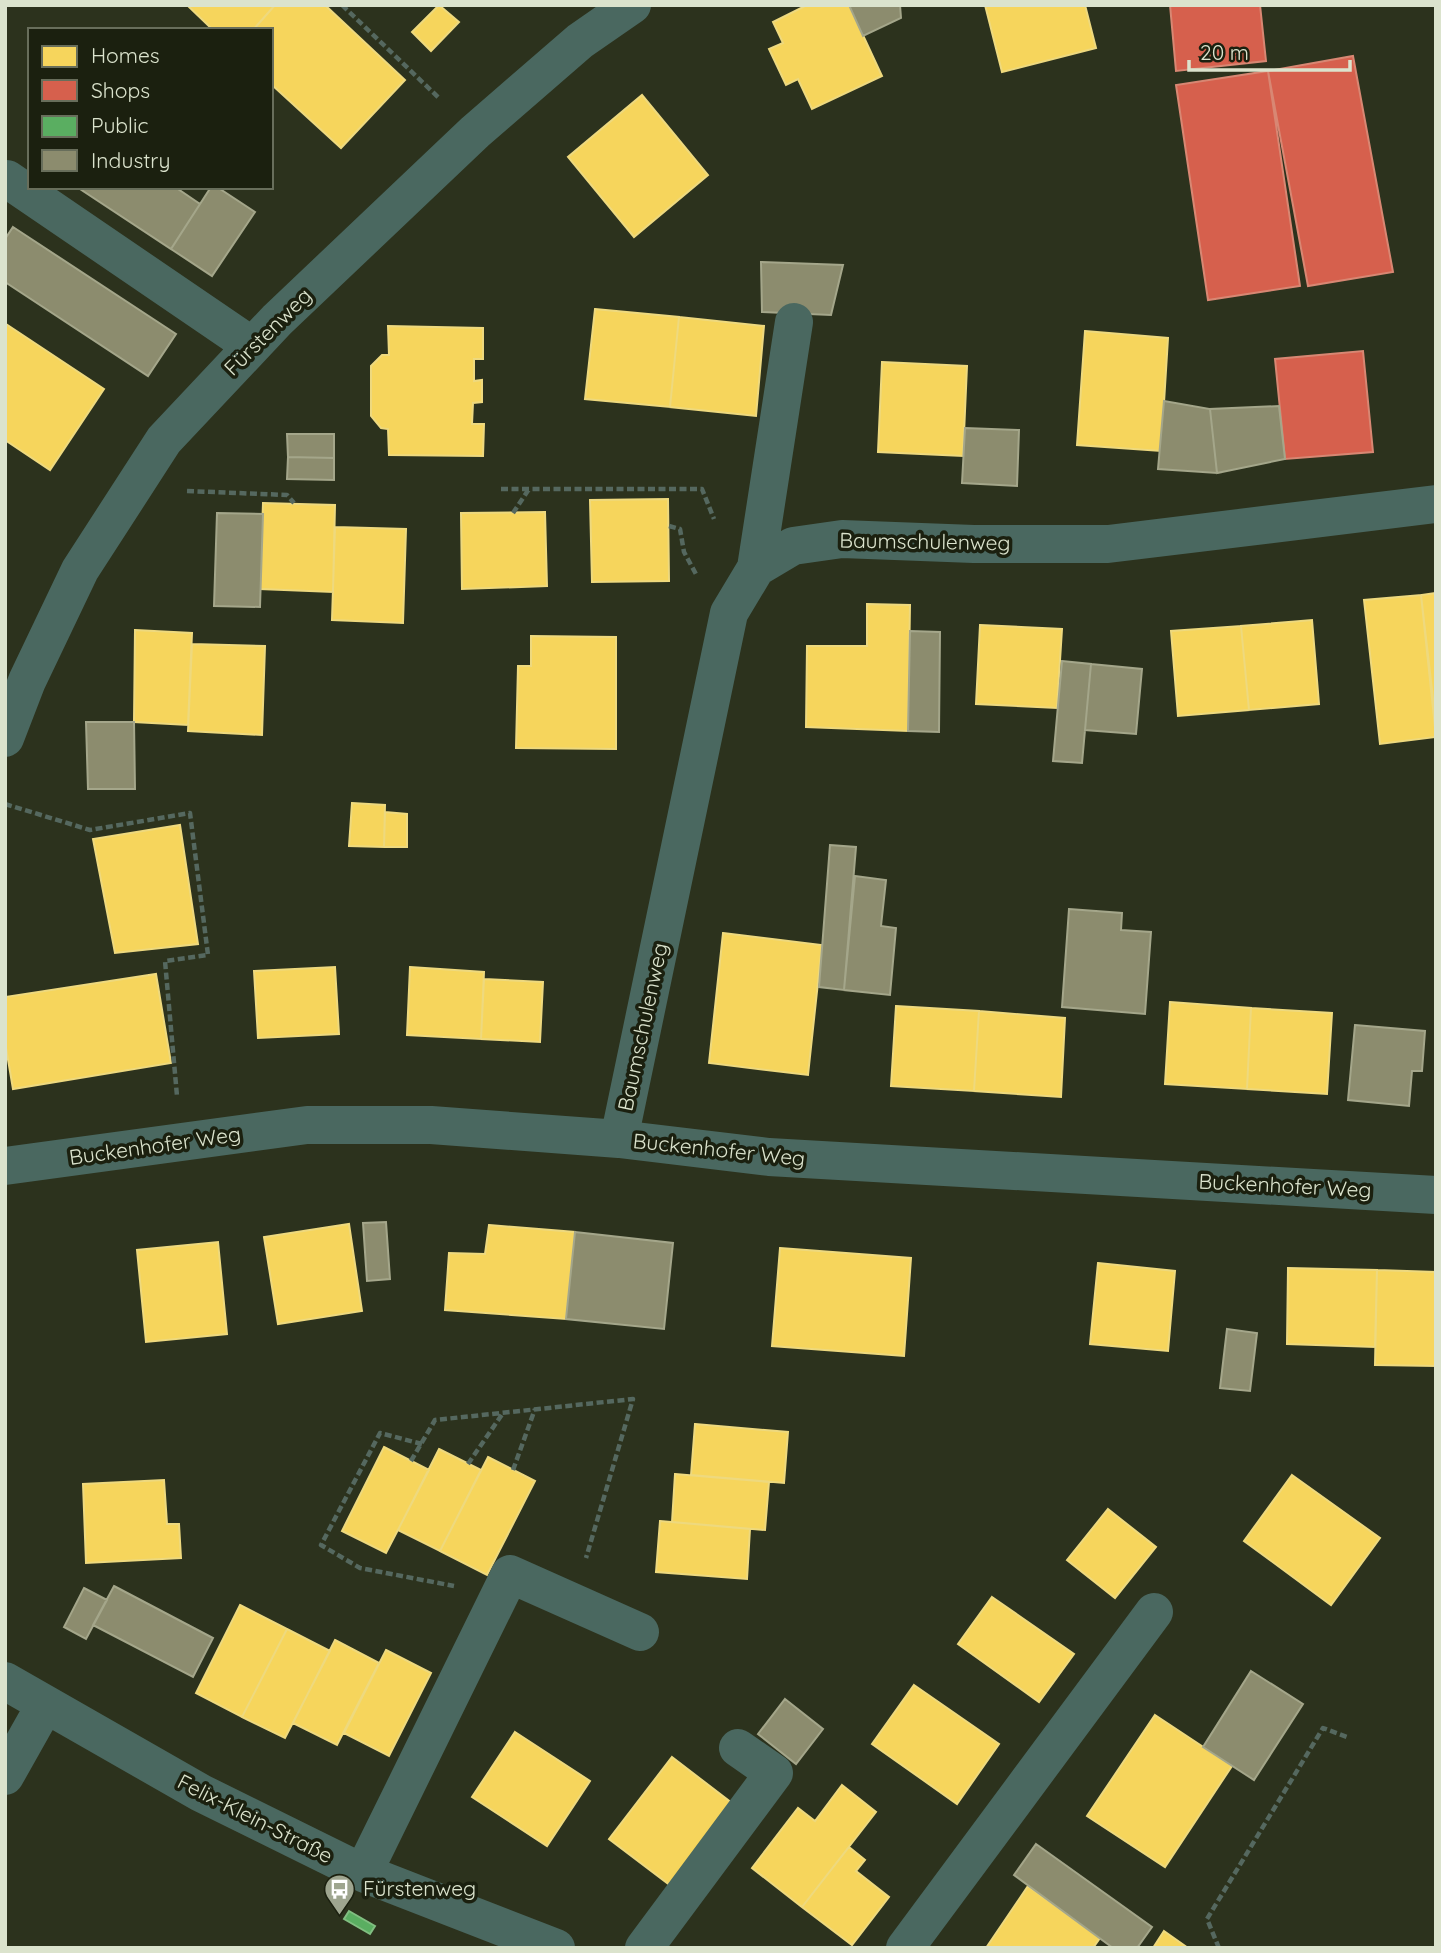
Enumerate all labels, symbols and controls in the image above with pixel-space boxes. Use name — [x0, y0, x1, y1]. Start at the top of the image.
legend — [28, 28, 273, 189]
scale bar — [1189, 28, 1350, 72]
text: 20 m — [1200, 39, 1249, 65]
text: Homes — [91, 42, 160, 68]
text: Shops — [91, 77, 150, 103]
text: Public — [91, 112, 148, 138]
text: Industry — [91, 147, 170, 173]
street label: Fürstenweg — [218, 282, 316, 380]
street label: Baumschulenweg — [839, 527, 1011, 555]
street label: Baumschulenweg — [612, 940, 673, 1113]
street label: Buckenhofer Weg — [67, 1120, 242, 1170]
street label: Buckenhofer Weg — [632, 1127, 807, 1171]
street label: Buckenhofer Weg — [1198, 1167, 1372, 1203]
street label: Felix-Klein-Straße — [174, 1768, 337, 1868]
bus stop icon: Fürstenweg — [323, 1872, 357, 1916]
place label: Fürstenweg — [363, 1875, 476, 1901]

